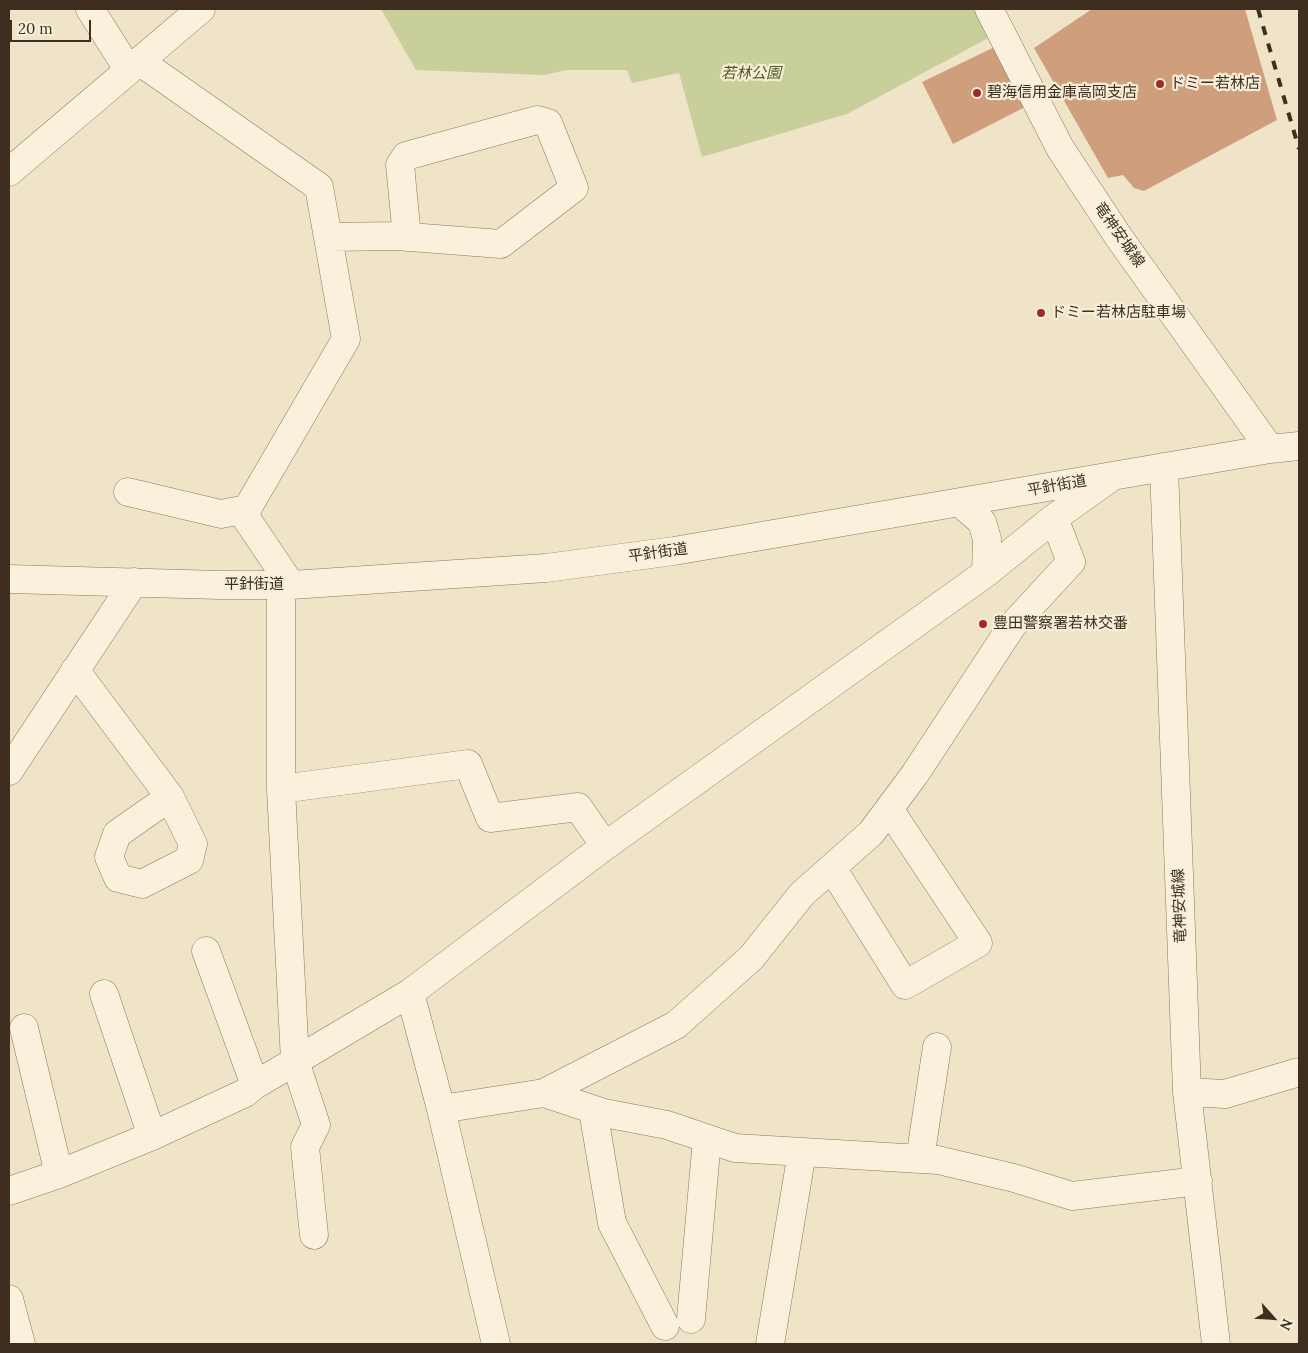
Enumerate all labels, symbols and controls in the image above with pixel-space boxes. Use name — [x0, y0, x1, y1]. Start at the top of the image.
scale bar — [12, 10, 94, 42]
text: 20 m — [18, 19, 53, 38]
park label: 若林公園 — [721, 65, 781, 83]
place label: ドミー若林店 — [1170, 75, 1260, 93]
marker: ドミー若林店 — [1154, 78, 1166, 90]
place label: 碧海信用金庫高岡支店 — [987, 84, 1137, 102]
marker: 碧海信用金庫高岡支店 — [971, 87, 983, 99]
street label: 竜神安城線 — [1090, 199, 1148, 271]
place label: ドミー若林店駐車場 — [1051, 304, 1186, 322]
marker: ドミー若林店駐車場 — [1035, 307, 1047, 319]
street label: 平針街道 — [1026, 472, 1088, 500]
street label: 平針街道 — [627, 540, 689, 566]
street label: 平針街道 — [224, 576, 284, 594]
place label: 豊田警察署若林交番 — [993, 615, 1128, 633]
marker: 豊田警察署若林交番 — [977, 618, 989, 630]
street label: 竜神安城線 — [1170, 868, 1190, 944]
north arrow — [1248, 1293, 1298, 1343]
text: N — [1276, 1316, 1297, 1333]

